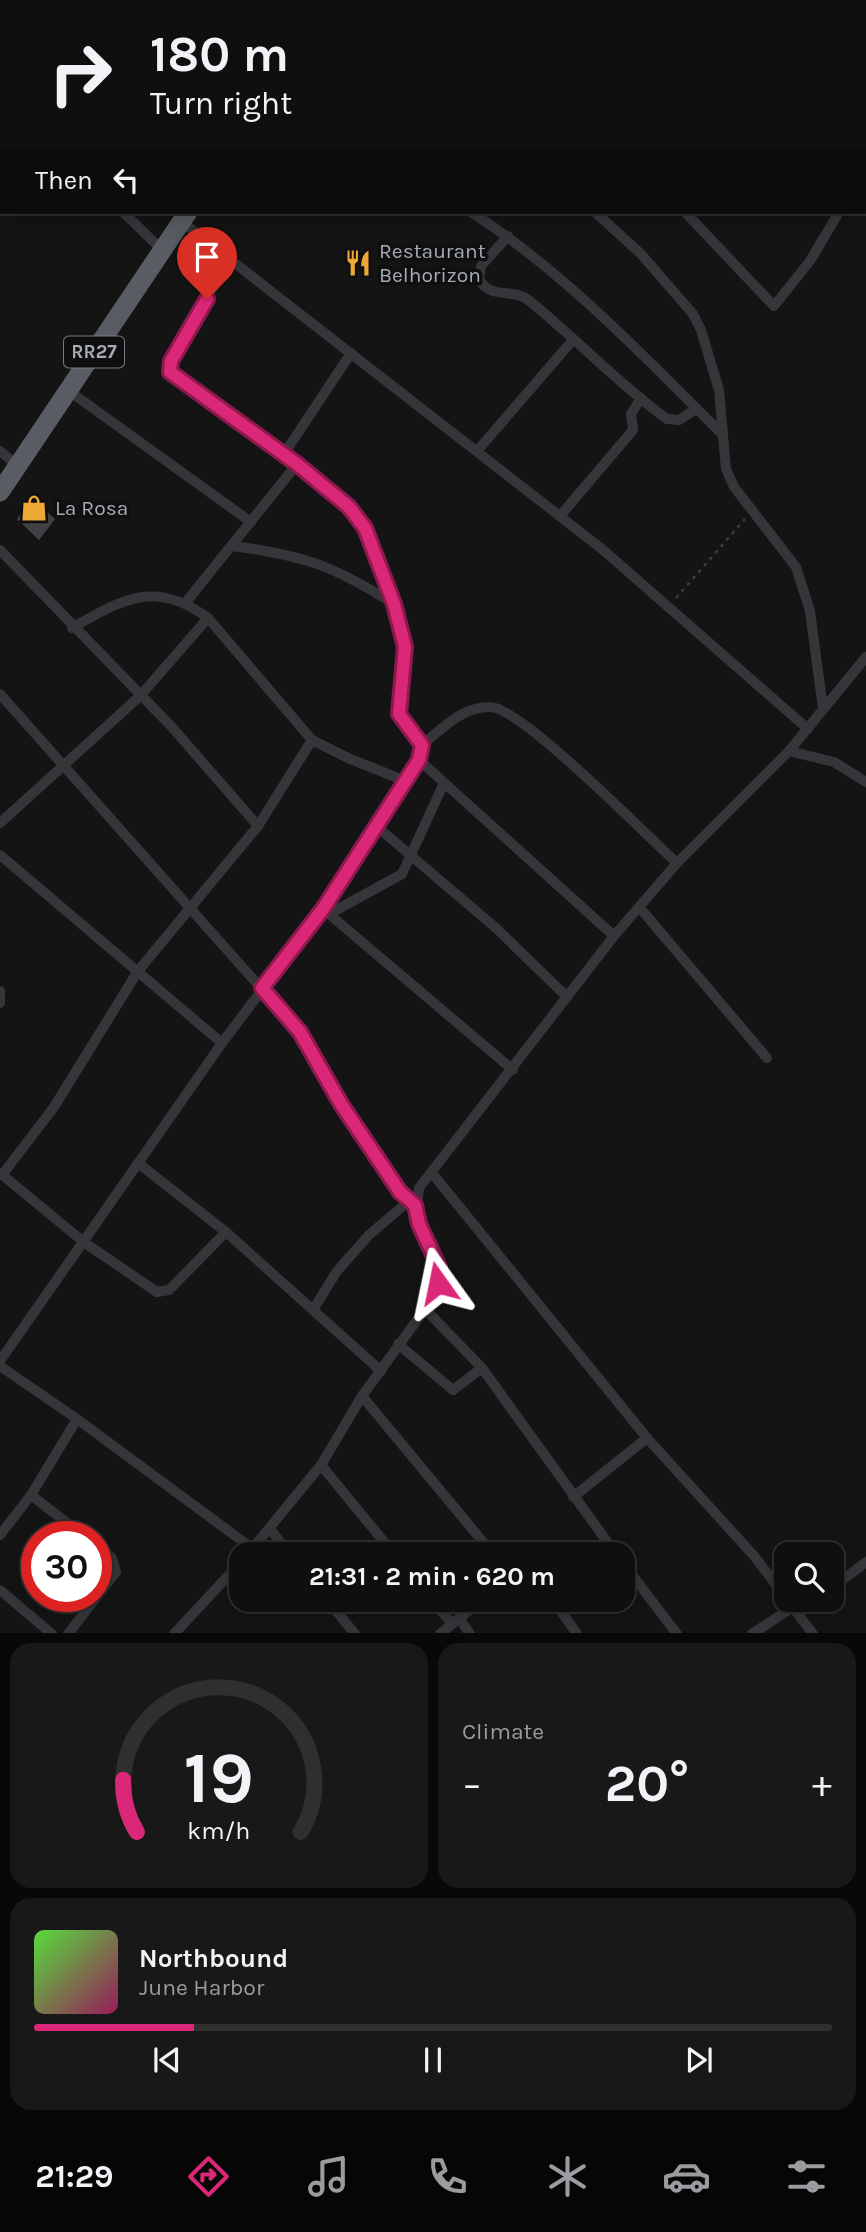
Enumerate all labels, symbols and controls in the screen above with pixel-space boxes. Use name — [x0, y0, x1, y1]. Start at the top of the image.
text: 180 m — [150, 26, 289, 83]
icon: right — [35, 28, 126, 119]
text: Turn right — [150, 85, 292, 122]
icon: left — [107, 161, 145, 199]
text: Then — [35, 165, 93, 196]
pin — [177, 227, 237, 299]
icon: arrive — [188, 238, 226, 276]
place label: Restaurant Belhorizon — [379, 239, 486, 287]
restaurant icon: Restaurant Belhorizon — [343, 248, 373, 278]
road number: RR27 — [64, 336, 124, 368]
shop icon: La Rosa — [19, 493, 49, 523]
place label: La Rosa — [55, 496, 128, 520]
position arrow — [401, 1246, 475, 1320]
speed limit sign: 30 — [21, 1521, 112, 1612]
map controls — [774, 1542, 844, 1612]
button: search — [774, 1542, 844, 1612]
text: 21:31 · 2 min · 620 m — [309, 1561, 555, 1592]
text: Climate — [462, 1718, 544, 1745]
text: 19 — [184, 1735, 254, 1820]
text: 20° — [605, 1753, 689, 1814]
text: − — [462, 1762, 482, 1807]
text: + — [812, 1762, 832, 1807]
text: km/h — [187, 1815, 251, 1844]
text: Northbound — [139, 1943, 288, 1974]
text: June Harbor — [139, 1974, 264, 2001]
icon: previous — [148, 2041, 186, 2079]
icon: pause — [414, 2041, 452, 2079]
icon: next — [680, 2041, 718, 2079]
icon: directions — [184, 2152, 233, 2201]
icon: music — [304, 2152, 353, 2201]
icon: phone — [423, 2152, 472, 2201]
icon: climate — [543, 2152, 592, 2201]
icon: car — [662, 2152, 711, 2201]
icon: filters — [782, 2152, 831, 2201]
text: 21:29 — [35, 2158, 114, 2195]

